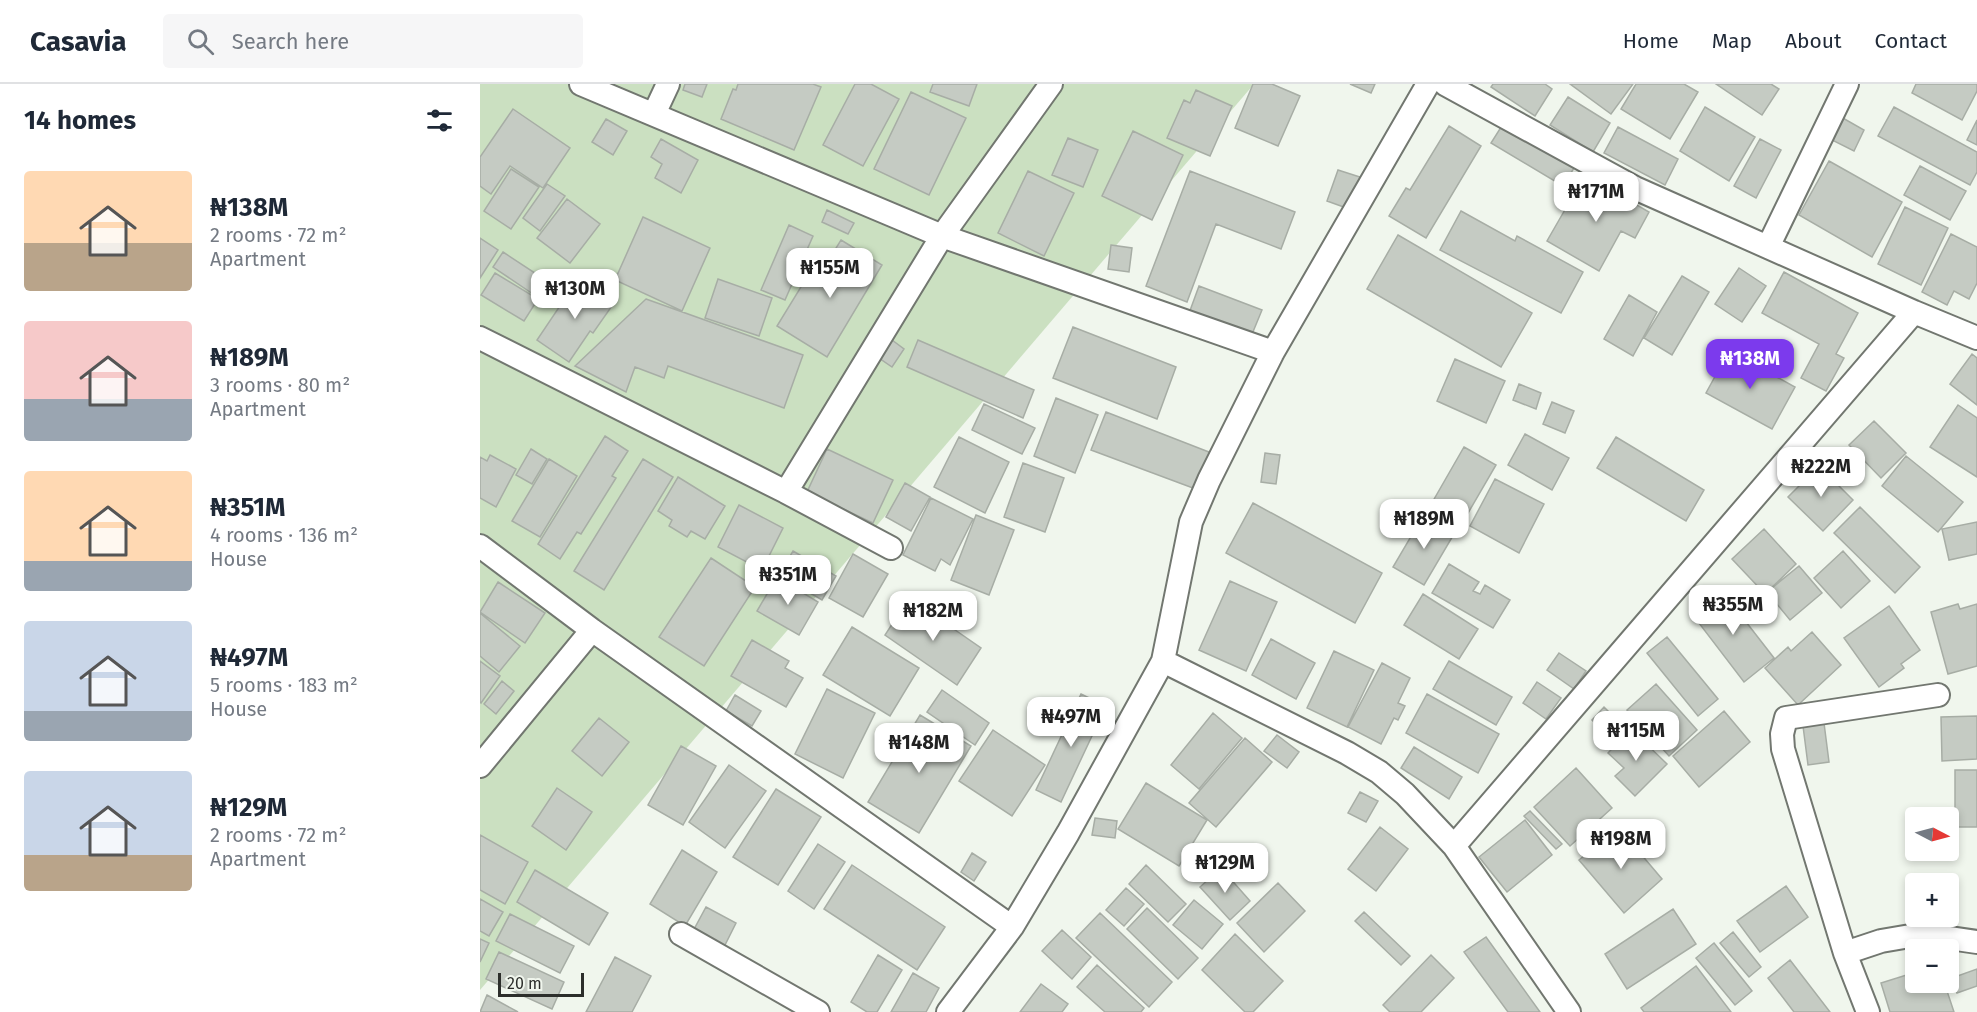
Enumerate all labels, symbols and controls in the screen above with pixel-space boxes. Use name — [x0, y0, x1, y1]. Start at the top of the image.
search box — [163, 14, 583, 68]
text: Casavia — [30, 25, 127, 58]
icon: search — [184, 25, 217, 58]
text: Search here — [232, 28, 349, 55]
text: Home — [1623, 28, 1679, 54]
text: Map — [1712, 28, 1752, 54]
text: About — [1785, 28, 1842, 54]
text: Contact — [1875, 28, 1947, 54]
icon: filters — [423, 104, 456, 137]
text: 14 homes — [24, 105, 136, 136]
pin: ₦171M — [1554, 172, 1638, 223]
text: ₦171M — [1568, 179, 1624, 203]
text: ₦138M — [210, 192, 288, 223]
icon: home — [72, 195, 144, 267]
text: 2 rooms · 72 m² — [210, 223, 346, 247]
text: Apartment — [210, 247, 306, 271]
pin: ₦155M — [788, 248, 872, 299]
text: ₦155M — [800, 255, 860, 279]
pin: ₦130M — [533, 269, 617, 320]
text: ₦130M — [545, 276, 605, 300]
pin: ₦138M — [1708, 339, 1792, 390]
text: ₦189M — [210, 342, 289, 373]
icon: home — [72, 345, 144, 417]
text: ₦138M — [1720, 346, 1780, 370]
text: 3 rooms · 80 m² — [210, 373, 350, 397]
text: Apartment — [210, 397, 306, 421]
pin: ₦222M — [1779, 447, 1863, 498]
text: ₦222M — [1791, 454, 1851, 478]
text: ₦351M — [210, 492, 286, 523]
icon: home — [72, 495, 144, 567]
pin: ₦189M — [1382, 499, 1466, 550]
text: ₦189M — [1394, 506, 1454, 530]
text: 4 rooms · 136 m² — [210, 523, 358, 547]
text: House — [210, 547, 267, 571]
pin: ₦351M — [746, 555, 830, 606]
text: ₦351M — [759, 562, 817, 586]
pin: ₦355M — [1691, 585, 1775, 636]
pin: ₦182M — [891, 591, 975, 642]
text: ₦355M — [1703, 592, 1763, 616]
text: ₦182M — [903, 598, 963, 622]
text: ₦497M — [210, 642, 288, 673]
icon: home — [72, 645, 144, 717]
text: 5 rooms · 183 m² — [210, 673, 358, 697]
text: House — [210, 697, 267, 721]
pin: ₦497M — [1029, 697, 1113, 748]
text: ₦497M — [1041, 704, 1101, 728]
pin: ₦115M — [1594, 711, 1678, 762]
text: ₦115M — [1607, 718, 1665, 742]
pin: ₦148M — [877, 723, 961, 774]
text: ₦148M — [888, 730, 950, 754]
text: ₦129M — [210, 792, 287, 823]
icon: home — [72, 795, 144, 867]
north arrow — [1905, 807, 1959, 861]
map controls — [1905, 807, 1959, 993]
pin: ₦198M — [1579, 819, 1663, 870]
text: 2 rooms · 72 m² — [210, 823, 346, 847]
text: ₦198M — [1591, 826, 1651, 850]
pin: ₦129M — [1183, 843, 1267, 894]
text: Apartment — [210, 847, 306, 871]
text: ₦129M — [1195, 850, 1255, 874]
button: + — [1905, 873, 1959, 927]
button: − — [1905, 939, 1959, 993]
scale bar — [498, 970, 584, 998]
text: 20 m — [507, 974, 542, 993]

